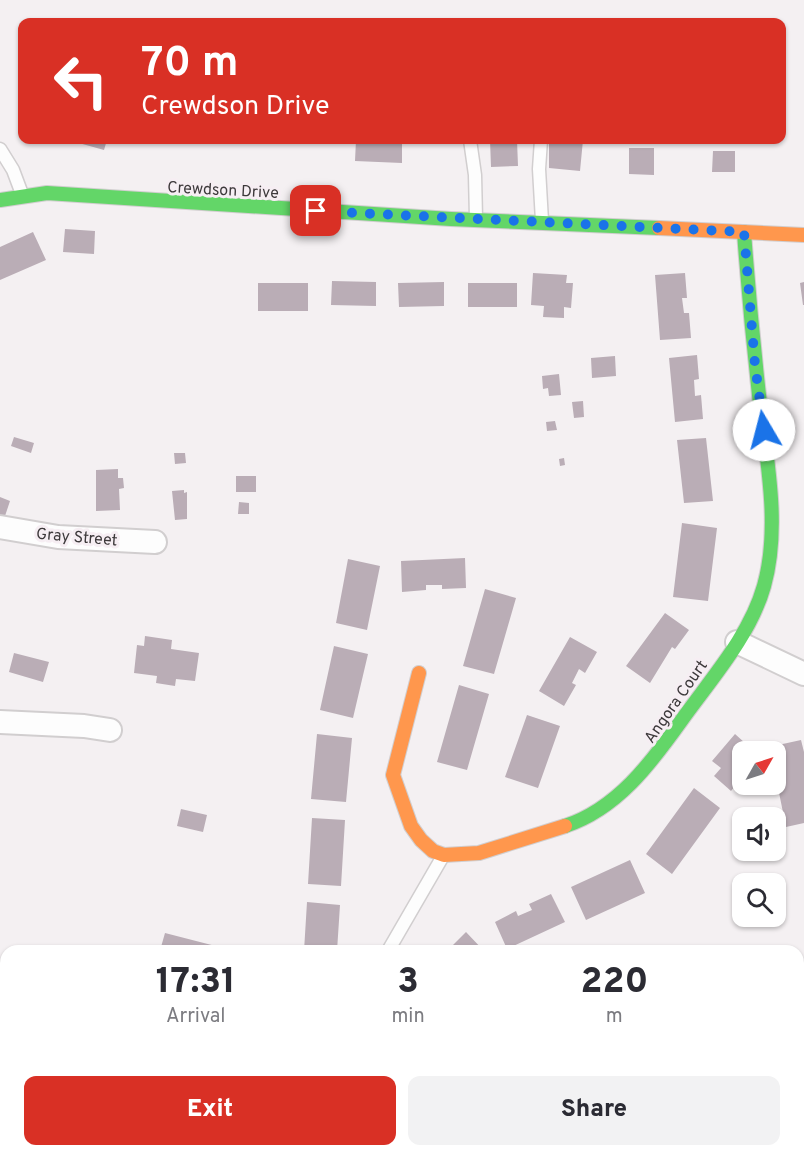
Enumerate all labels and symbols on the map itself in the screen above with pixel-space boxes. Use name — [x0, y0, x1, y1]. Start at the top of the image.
street label: Crewdson Drive — [167, 178, 279, 204]
pin — [290, 185, 341, 236]
position arrow — [732, 398, 796, 462]
street label: Gray Street — [35, 524, 118, 552]
street label: Angora Court — [641, 657, 713, 748]
north arrow — [732, 741, 786, 795]

